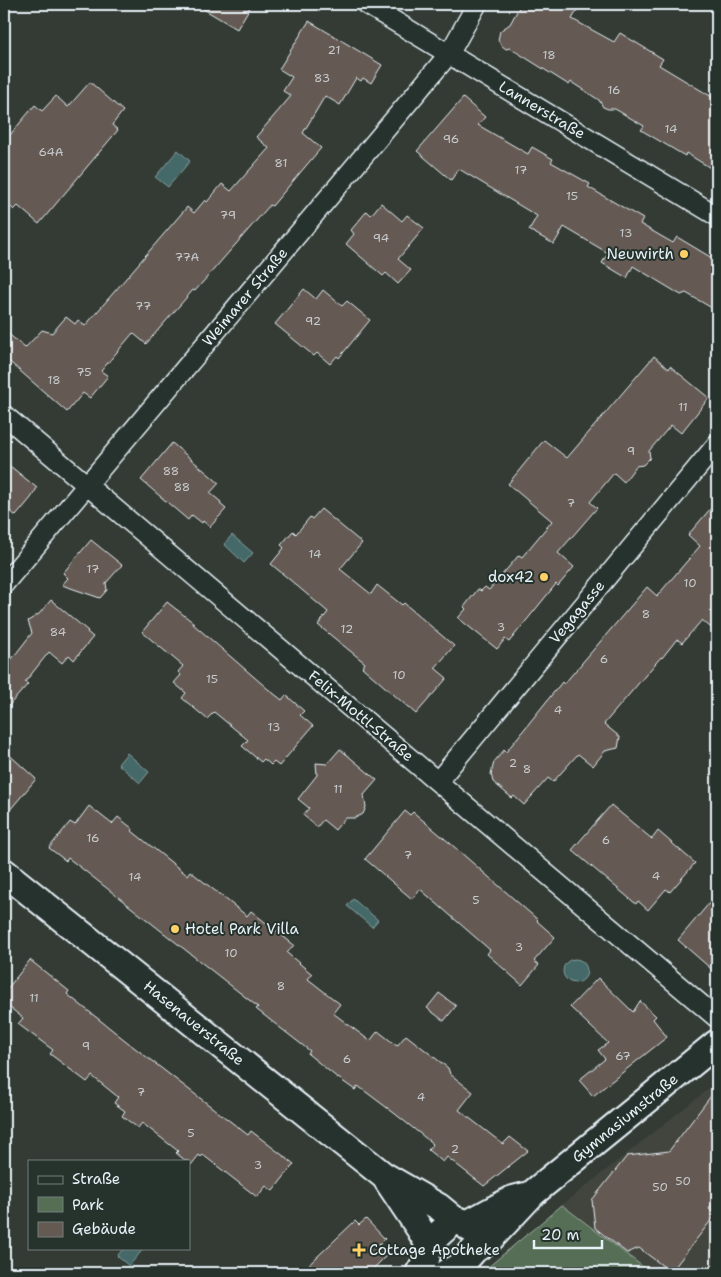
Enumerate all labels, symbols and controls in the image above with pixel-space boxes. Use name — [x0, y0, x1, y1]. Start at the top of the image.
house number: 21 — [328, 42, 340, 58]
house number: 18 — [542, 47, 556, 63]
house number: 83 — [314, 70, 330, 86]
street label: Lannerstraße — [495, 76, 589, 144]
house number: 16 — [607, 82, 621, 98]
house number: 14 — [665, 121, 677, 137]
house number: 96 — [443, 131, 459, 147]
house number: 64A — [38, 144, 64, 160]
house number: 81 — [275, 155, 287, 171]
house number: 17 — [515, 162, 527, 178]
house number: 15 — [566, 188, 578, 204]
house number: 79 — [220, 207, 236, 223]
house number: 13 — [620, 225, 632, 241]
house number: 94 — [373, 230, 389, 246]
street label: Weimarer Straße — [198, 243, 292, 351]
place label: Neuwirth — [606, 244, 674, 264]
marker: Neuwirth — [678, 248, 690, 260]
house number: 77A — [175, 249, 199, 265]
house number: 77 — [135, 298, 151, 314]
house number: 92 — [305, 313, 321, 329]
house number: 75 — [76, 364, 92, 380]
house number: 18 — [47, 372, 61, 388]
house number: 11 — [678, 399, 688, 415]
house number: 9 — [627, 443, 635, 459]
house number: 88 — [163, 463, 179, 479]
house number: 88 — [174, 479, 190, 495]
house number: 7 — [567, 495, 575, 511]
house number: 14 — [309, 546, 321, 562]
house number: 17 — [87, 561, 99, 577]
place label: dox42 — [488, 567, 534, 587]
marker: dox42 — [538, 571, 550, 583]
house number: 10 — [683, 575, 697, 591]
street label: Vegagasse — [545, 576, 609, 648]
house number: 8 — [642, 606, 650, 622]
house number: 3 — [497, 619, 505, 635]
house number: 12 — [341, 621, 353, 637]
house number: 84 — [50, 624, 66, 640]
house number: 6 — [600, 651, 608, 667]
street label: Felix-Mottl-Straße — [304, 666, 418, 766]
house number: 10 — [392, 667, 406, 683]
house number: 15 — [206, 671, 218, 687]
house number: 4 — [554, 702, 562, 718]
house number: 13 — [268, 719, 280, 735]
house number: 2 — [509, 755, 517, 771]
house number: 8 — [523, 761, 531, 777]
house number: 11 — [333, 781, 343, 797]
house number: 16 — [86, 830, 100, 846]
house number: 6 — [602, 832, 610, 848]
house number: 7 — [404, 847, 412, 863]
house number: 4 — [652, 868, 660, 884]
house number: 14 — [129, 869, 141, 885]
house number: 5 — [472, 892, 480, 908]
place label: Hotel Park Villa — [185, 919, 299, 939]
marker: Hotel Park Villa — [169, 923, 181, 935]
house number: 3 — [515, 939, 523, 955]
house number: 10 — [224, 945, 238, 961]
street label: Hasenauerstraße — [139, 976, 249, 1070]
house number: 8 — [277, 978, 285, 994]
house number: 11 — [29, 990, 39, 1006]
house number: 9 — [82, 1038, 90, 1054]
house number: 67 — [615, 1048, 631, 1064]
house number: 6 — [343, 1051, 351, 1067]
street label: Gymnasiumstraße — [568, 1069, 682, 1167]
house number: 7 — [137, 1084, 145, 1100]
house number: 4 — [417, 1089, 425, 1105]
house number: 5 — [187, 1125, 195, 1141]
house number: 2 — [451, 1141, 459, 1157]
house number: 3 — [254, 1157, 262, 1173]
legend — [28, 1160, 190, 1250]
text: Straße — [72, 1169, 120, 1189]
house number: 50 — [675, 1173, 691, 1189]
house number: 50 — [652, 1179, 668, 1195]
text: Park — [72, 1195, 104, 1215]
scale bar — [534, 1217, 601, 1249]
text: Gebäude — [72, 1219, 136, 1239]
text: 20 m — [541, 1225, 580, 1245]
place label: Cottage Apotheke — [369, 1240, 500, 1260]
marker: Cottage Apotheke — [353, 1244, 365, 1256]

